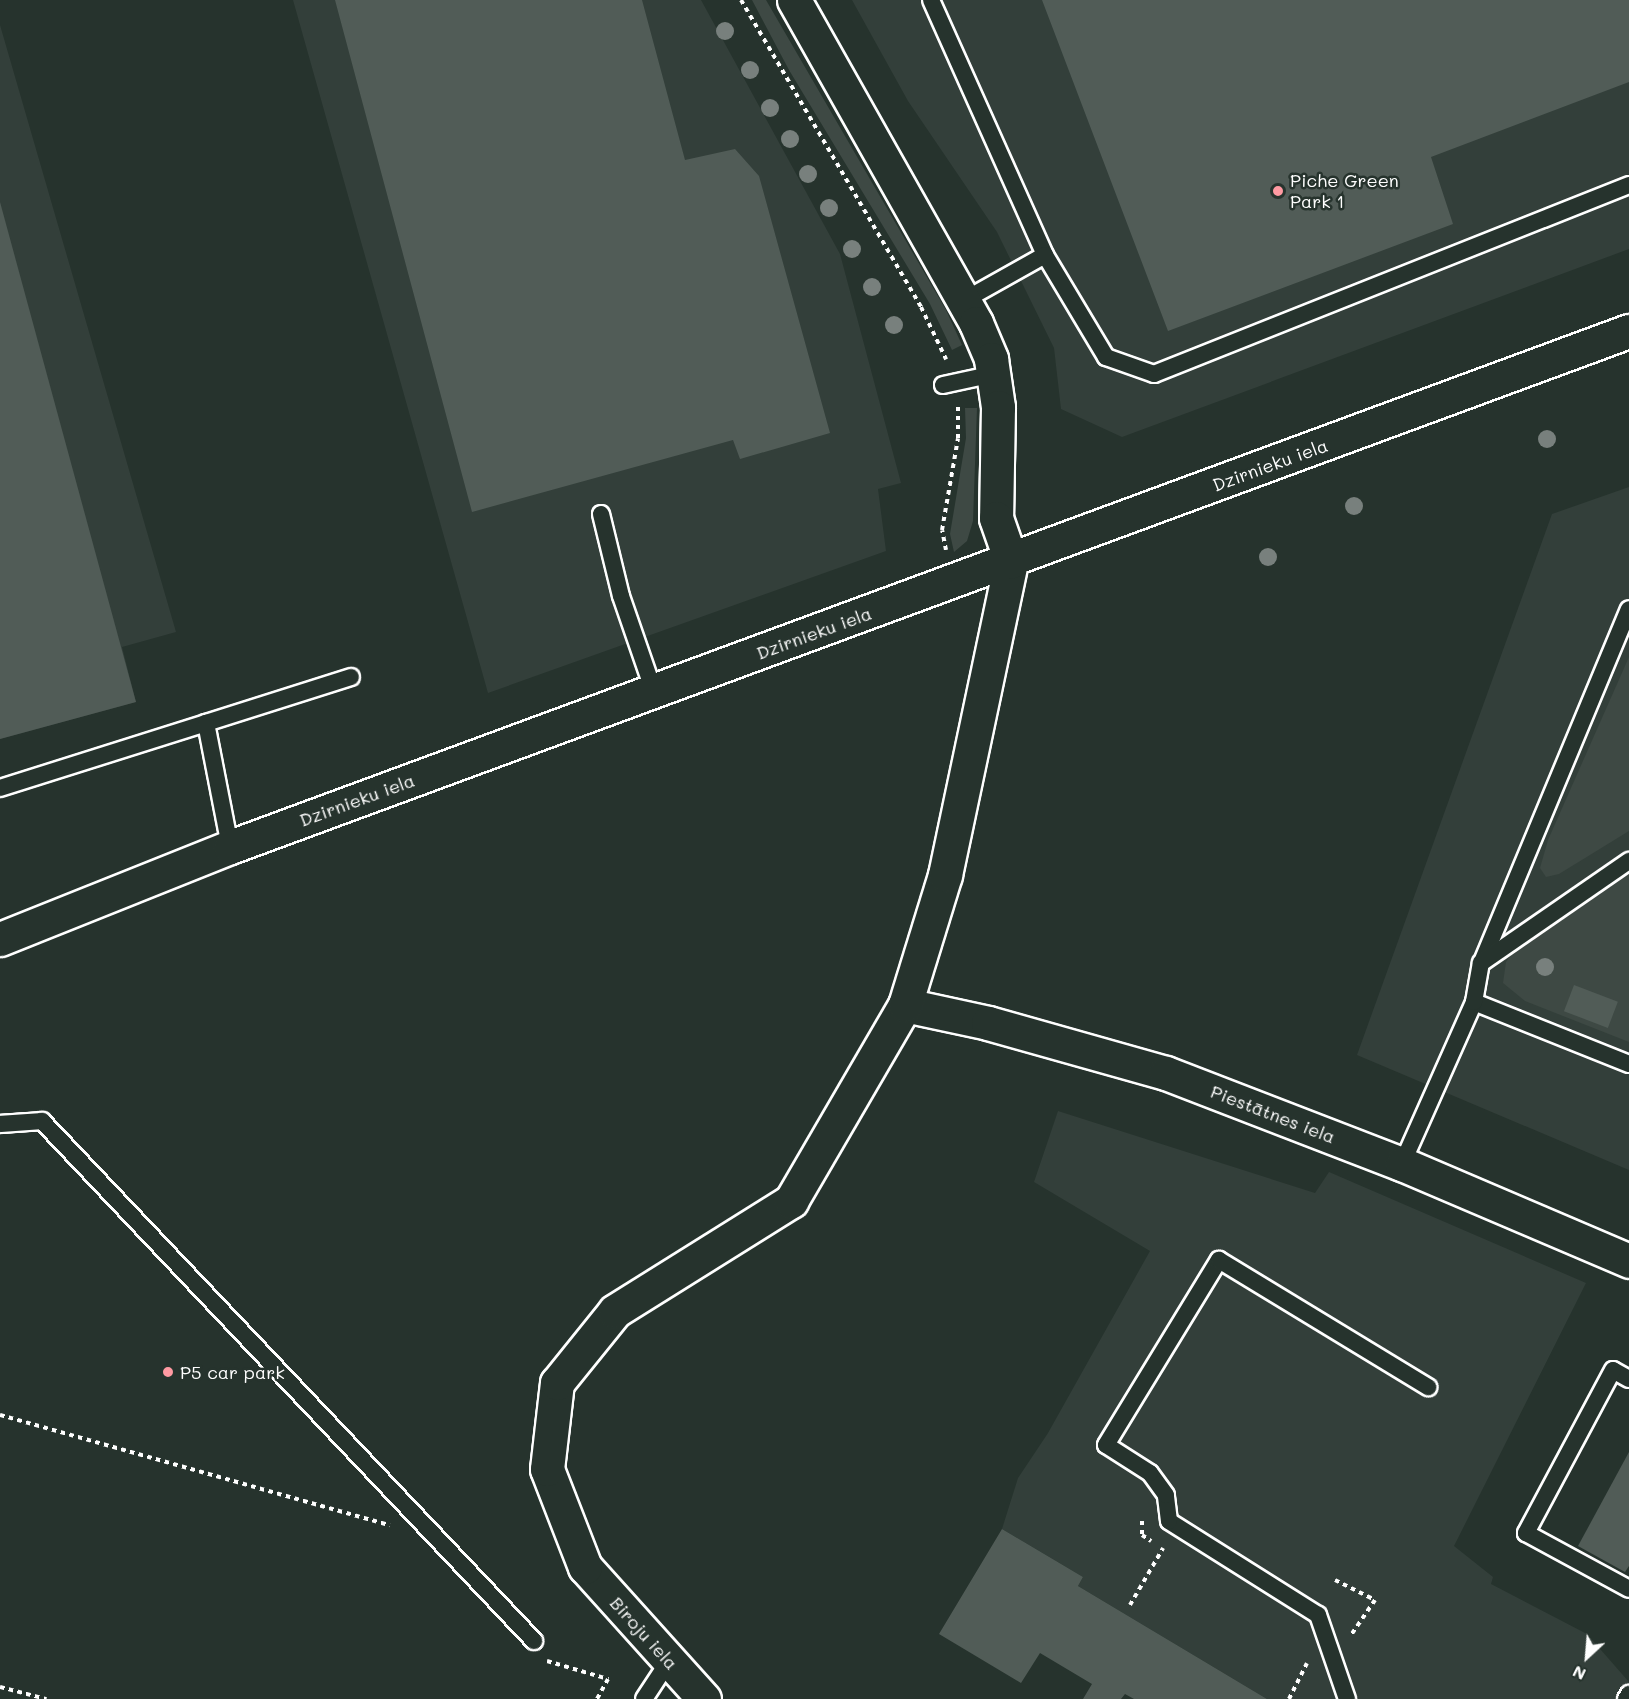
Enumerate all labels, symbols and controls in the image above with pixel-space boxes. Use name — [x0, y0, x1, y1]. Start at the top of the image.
place label: Piche Green Park 1 — [1290, 170, 1399, 213]
marker: Piche Green Park 1 — [1271, 184, 1285, 198]
street label: Dzirnieku iela — [1209, 434, 1331, 496]
street label: Dzirnieku iela — [753, 602, 875, 664]
street label: Dzirnieku iela — [296, 769, 418, 831]
street label: Piestātnes iela — [1208, 1080, 1338, 1148]
place label: P5 car park — [180, 1361, 285, 1383]
marker: P5 car park — [161, 1365, 175, 1379]
street label: Biroju iela — [606, 1592, 682, 1674]
north arrow — [1557, 1627, 1617, 1687]
text: N — [1569, 1662, 1589, 1686]

